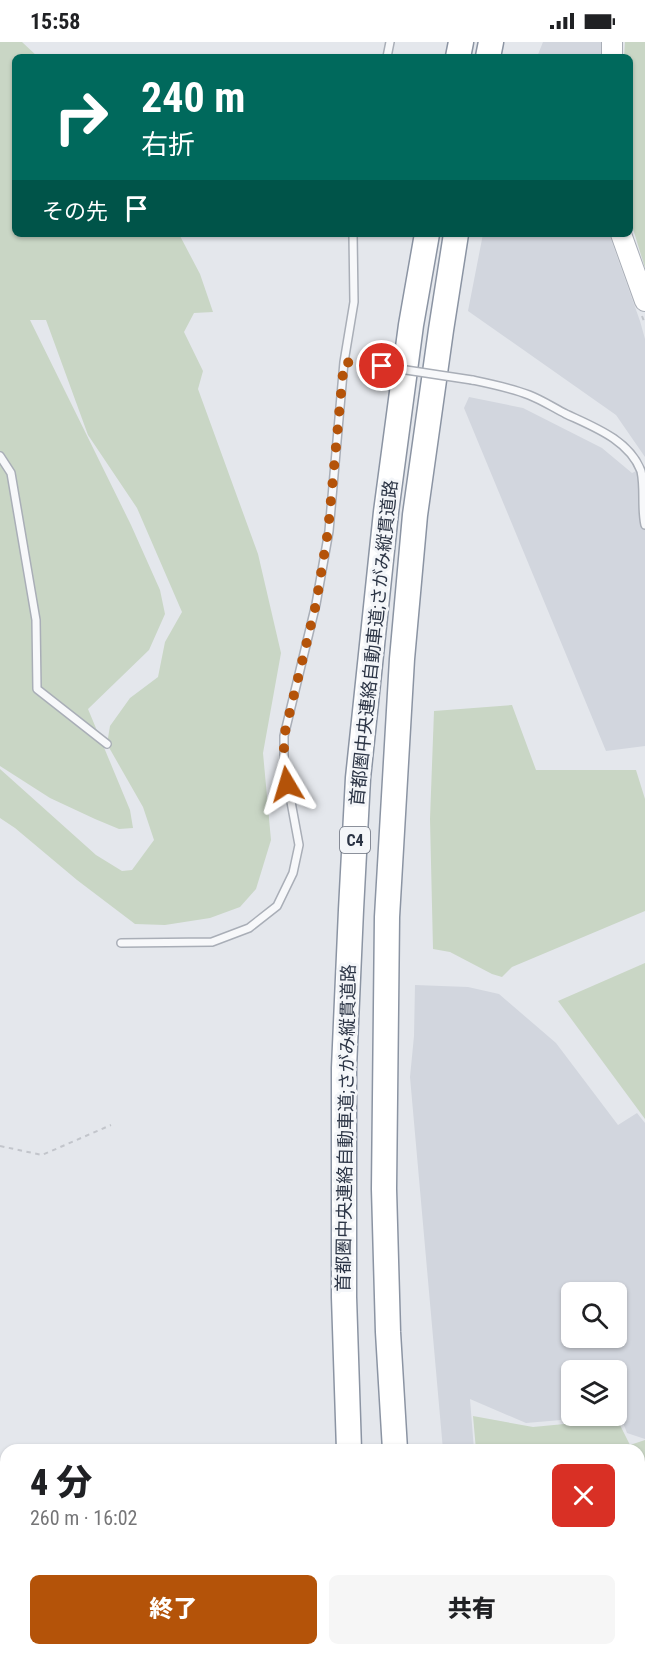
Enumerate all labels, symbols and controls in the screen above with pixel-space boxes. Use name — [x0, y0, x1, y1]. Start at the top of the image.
text: 15:58 — [30, 9, 81, 34]
text: 240 m — [141, 73, 246, 122]
icon: right — [42, 78, 120, 156]
text: 右折 — [141, 129, 195, 161]
icon: arrive — [120, 192, 153, 225]
text: その先 — [42, 199, 108, 224]
pin — [356, 340, 407, 391]
icon: arrive — [365, 349, 398, 382]
street label: 首都圏中央連絡自動車道;さがみ縦貫道路 — [346, 479, 401, 807]
position arrow — [255, 752, 319, 816]
road number: C4 — [340, 827, 370, 853]
street label: 首都圏中央連絡自動車道;さがみ縦貫道路 — [332, 964, 359, 1292]
map controls — [561, 1282, 627, 1426]
button: search — [561, 1282, 627, 1348]
button: layers — [561, 1360, 627, 1426]
text: 4 分 — [30, 1462, 93, 1504]
button: close — [552, 1464, 615, 1527]
text: 260 m · 16:02 — [30, 1506, 137, 1530]
button: 終了 — [30, 1575, 317, 1644]
button: 共有 — [329, 1575, 615, 1644]

